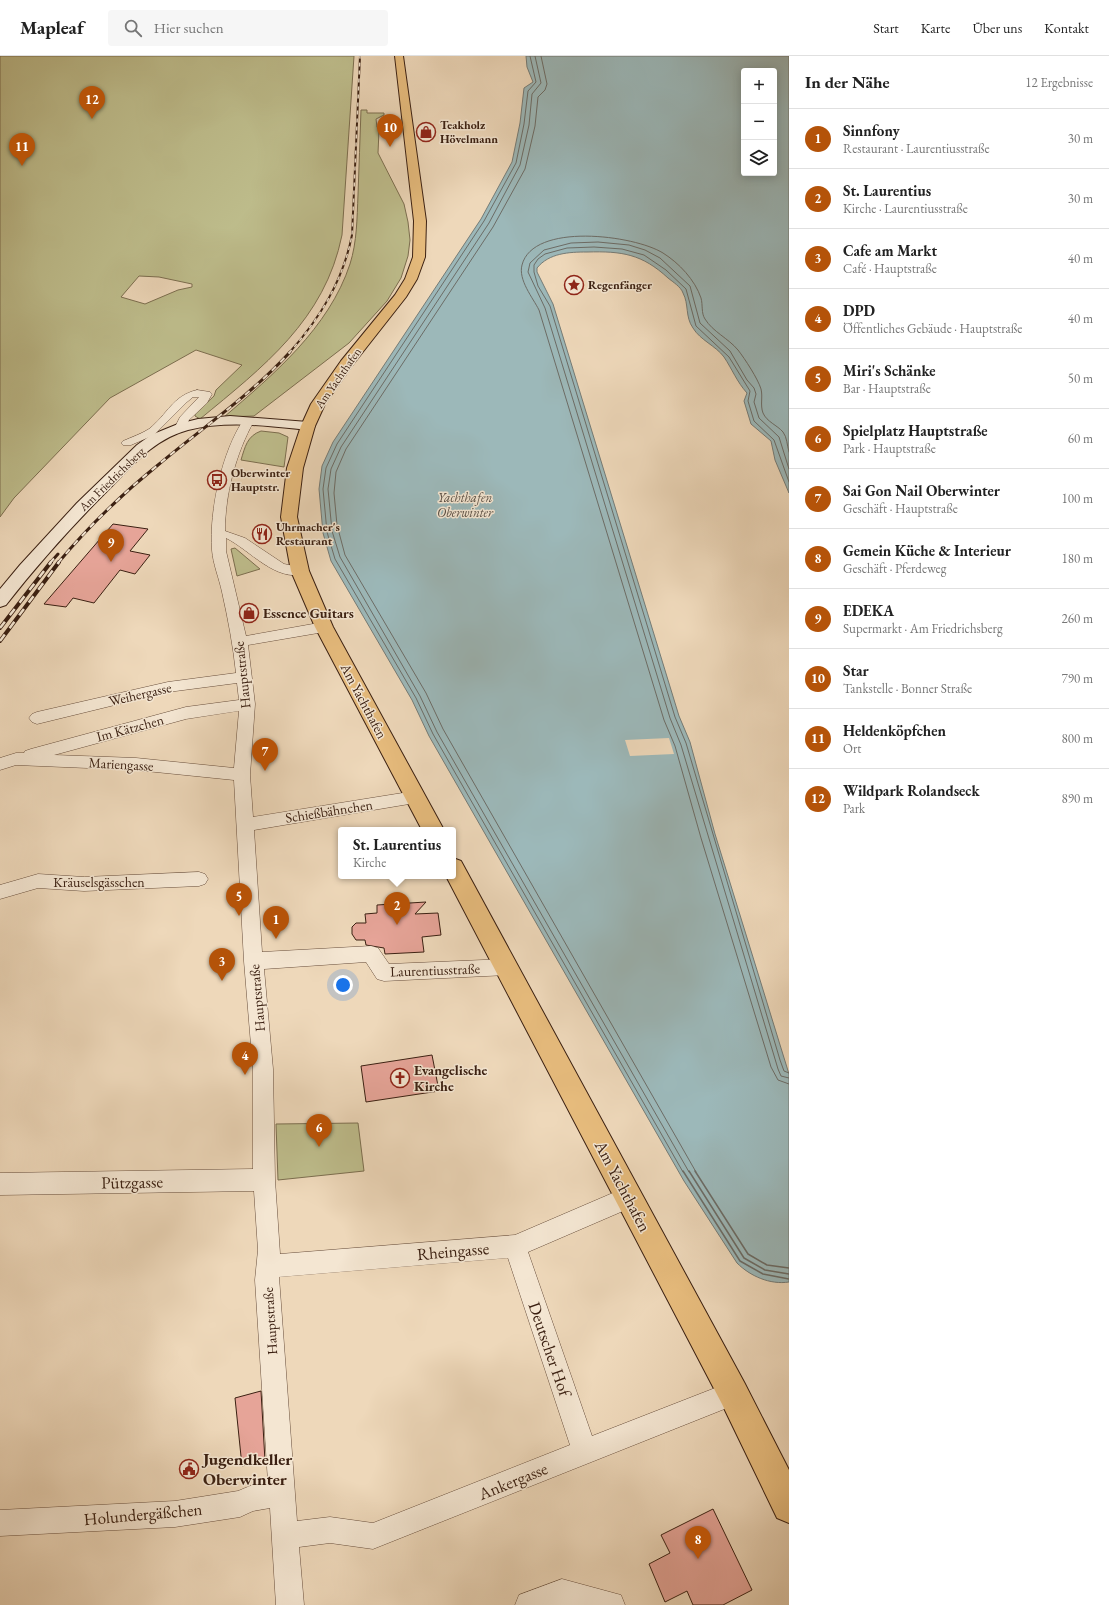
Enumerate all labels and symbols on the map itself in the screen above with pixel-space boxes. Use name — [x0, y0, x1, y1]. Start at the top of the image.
pin: 12 — [79, 86, 105, 119]
pin: 10 — [377, 114, 403, 147]
place label: Teakholz Hövelmann — [440, 117, 498, 147]
shop icon: Teakholz Hövelmann — [415, 121, 437, 143]
pin: 11 — [9, 133, 35, 166]
place icon: Regenfänger — [563, 274, 585, 296]
place label: Regenfänger — [588, 277, 652, 293]
street label: Am Yachthafen — [311, 344, 365, 412]
street label: Am Friedrichsberg — [75, 443, 149, 515]
place label: Oberwinter Hauptstr. — [231, 465, 290, 495]
bus stop icon: Oberwinter Hauptstr. — [206, 469, 228, 491]
water label: Yachthafen Oberwinter — [437, 489, 494, 521]
place label: Uhrmacher's Restaurant — [276, 519, 340, 549]
restaurant icon: Uhrmacher's Restaurant — [251, 523, 273, 545]
pin: 9 — [98, 529, 124, 562]
shop icon: Essence Guitars — [238, 602, 260, 624]
place label: Essence Guitars — [263, 604, 354, 622]
street label: Hauptstraße — [229, 640, 254, 710]
street label: Am Yachthafen — [336, 659, 392, 742]
street label: Weihergasse — [107, 678, 174, 710]
street label: Im Kätzchen — [94, 710, 166, 746]
pin: 7 — [252, 738, 278, 771]
street label: Mariengasse — [88, 753, 154, 775]
street label: Schießbähnchen — [284, 795, 375, 827]
street label: Kräuselsgässchen — [53, 873, 145, 891]
pin: 5 — [226, 883, 252, 916]
pin: 2 — [384, 892, 410, 925]
pin: 1 — [263, 906, 289, 939]
pin: 3 — [209, 948, 235, 981]
street label: Laurentiusstraße — [390, 959, 481, 981]
street label: Hauptstraße — [245, 963, 269, 1032]
your location — [333, 975, 353, 995]
pin: 4 — [232, 1042, 258, 1075]
place label: Evangelische Kirche — [414, 1061, 487, 1095]
church icon: Evangelische Kirche — [389, 1067, 411, 1089]
pin: 6 — [306, 1114, 332, 1147]
street label: Am Yachthafen — [589, 1136, 656, 1236]
street label: Pützgasse — [101, 1170, 163, 1194]
street label: Rheingasse — [416, 1237, 490, 1265]
street label: Hauptstraße — [259, 1286, 281, 1355]
street label: Deutscher Hof — [524, 1299, 577, 1401]
place label: Jugendkeller Oberwinter — [201, 1448, 292, 1490]
street label: Ankergasse — [474, 1457, 551, 1505]
public building icon: Jugendkeller Oberwinter — [178, 1458, 200, 1480]
street label: Holundergäßchen — [83, 1498, 203, 1530]
pin: 8 — [685, 1526, 711, 1559]

